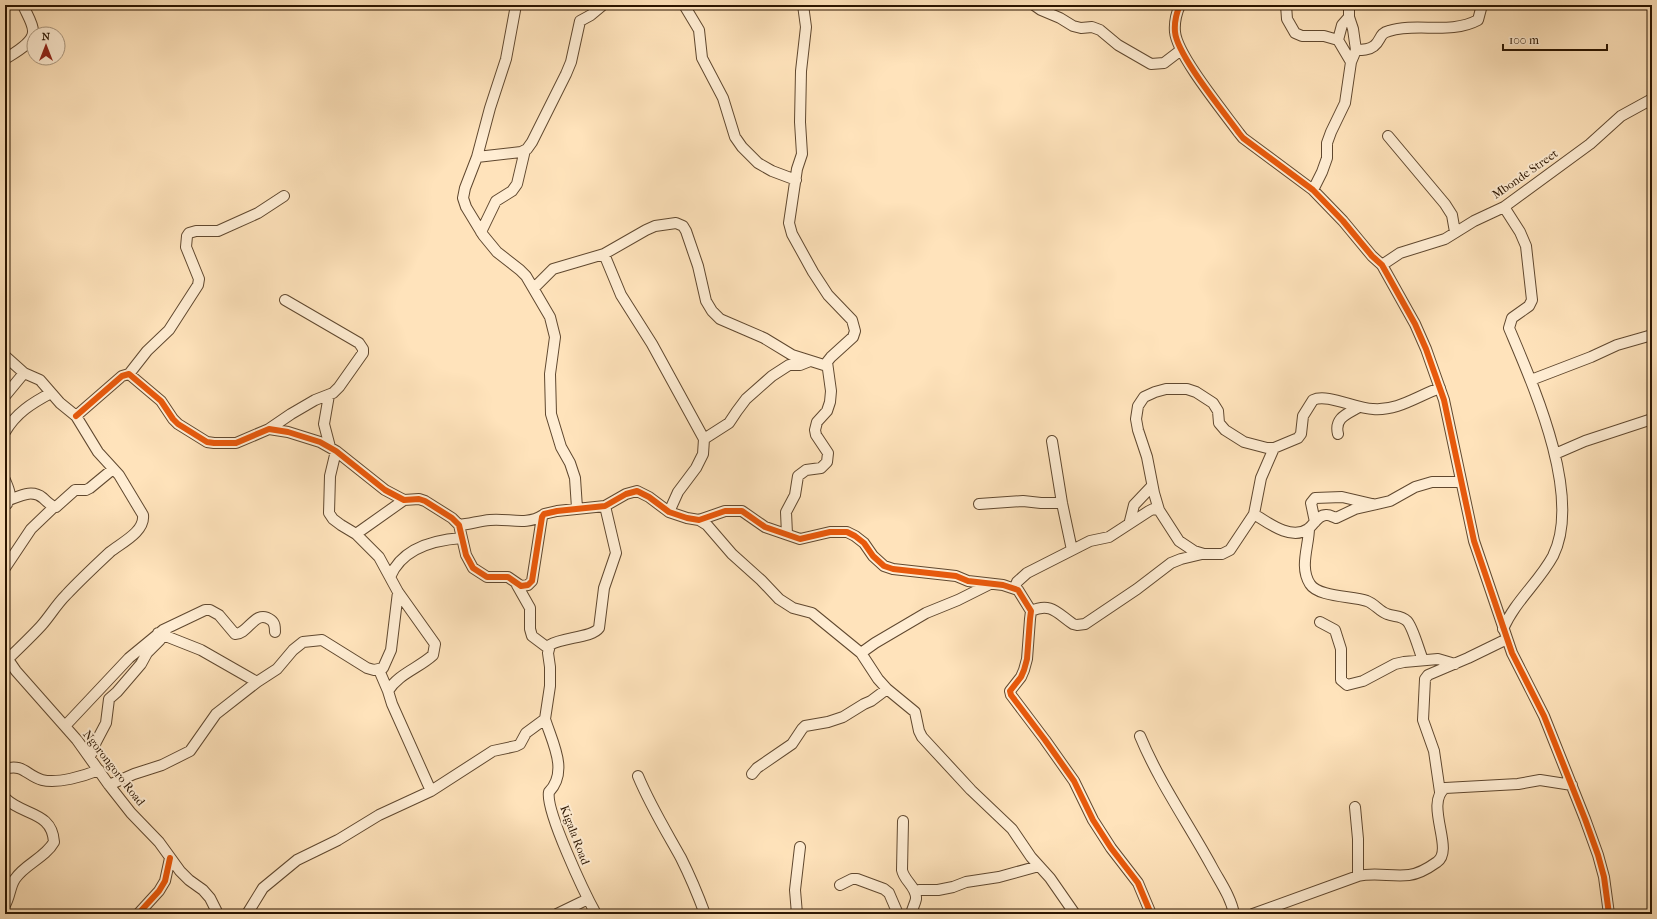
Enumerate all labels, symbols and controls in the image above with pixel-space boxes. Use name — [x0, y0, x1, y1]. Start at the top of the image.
north arrow — [26, 26, 66, 66]
scale bar — [1503, 26, 1607, 52]
text: N — [42, 30, 51, 43]
text: 100 m — [1509, 33, 1539, 47]
street label: Mbonde Street — [1489, 146, 1561, 202]
street label: Ngorongoro Road — [80, 727, 148, 809]
street label: Kigala Road — [557, 803, 593, 867]

